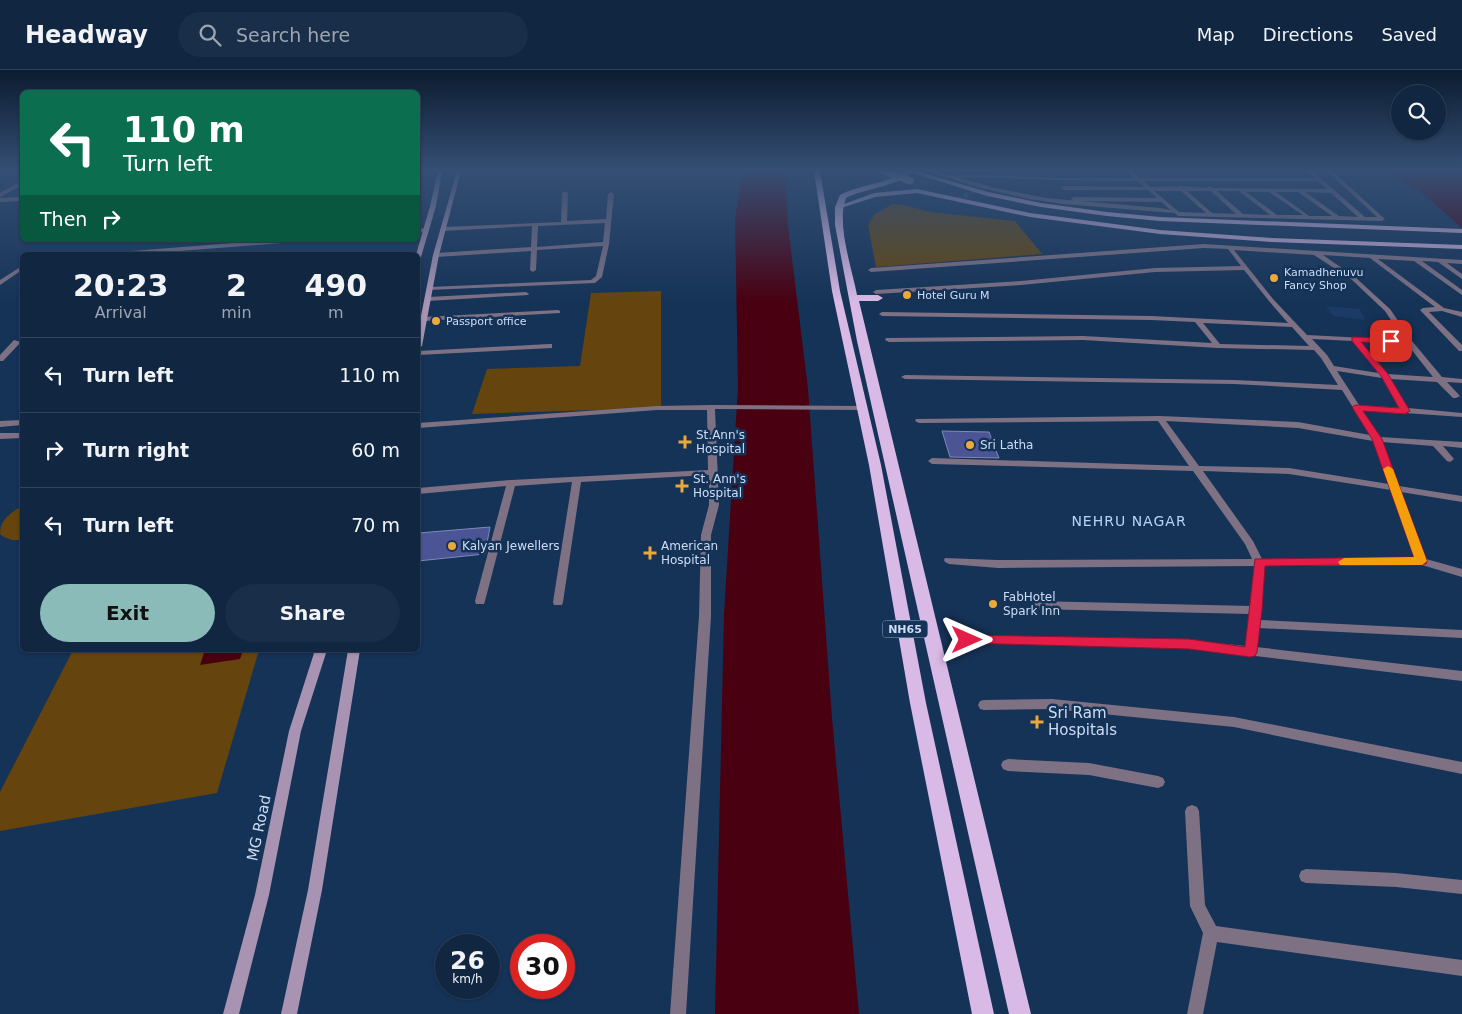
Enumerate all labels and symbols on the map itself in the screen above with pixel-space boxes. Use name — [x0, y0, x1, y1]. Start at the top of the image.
place label: Kamadhenuvu Fancy Shop — [1284, 266, 1363, 292]
marker: Kamadhenuvu Fancy Shop — [1268, 272, 1280, 284]
marker: Hotel Guru M — [901, 289, 913, 301]
place label: Hotel Guru M — [917, 289, 990, 302]
marker: Passport office — [430, 315, 442, 327]
place label: Passport office — [446, 315, 527, 328]
pin — [1370, 320, 1412, 362]
place label: St.Ann's Hospital — [696, 428, 745, 456]
marker: St.Ann's Hospital — [678, 435, 692, 449]
place label: Sri Latha — [980, 438, 1033, 452]
marker: Sri Latha — [964, 439, 976, 451]
place label: St. Ann's Hospital — [693, 472, 746, 500]
marker: St. Ann's Hospital — [675, 479, 689, 493]
district label: NEHRU NAGAR — [1071, 513, 1187, 529]
place label: Kalyan Jewellers — [462, 539, 560, 553]
place label: American Hospital — [661, 539, 718, 567]
marker: Kalyan Jewellers — [446, 540, 458, 552]
marker: American Hospital — [643, 546, 657, 560]
place label: FabHotel Spark Inn — [1003, 590, 1060, 618]
marker: FabHotel Spark Inn — [987, 598, 999, 610]
position arrow — [940, 613, 992, 665]
road number: NH65 — [882, 620, 928, 638]
place label: Sri Ram Hospitals — [1048, 704, 1117, 739]
marker: Sri Ram Hospitals — [1030, 715, 1044, 729]
street label: MG Road — [243, 793, 275, 863]
speed limit sign: 30 — [510, 934, 575, 999]

